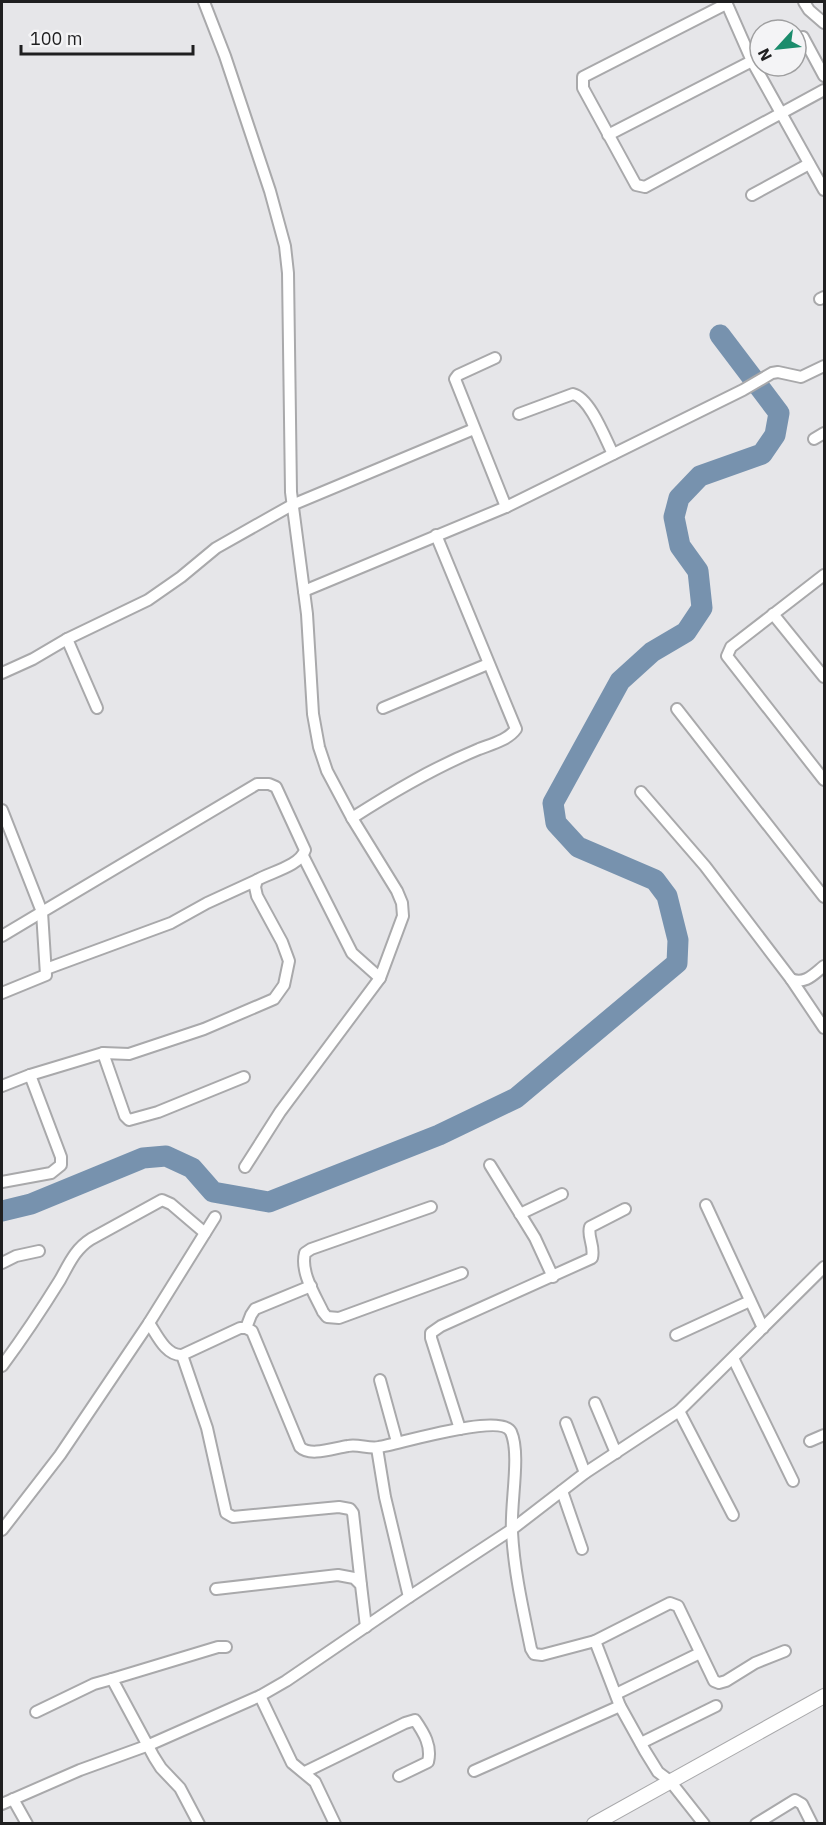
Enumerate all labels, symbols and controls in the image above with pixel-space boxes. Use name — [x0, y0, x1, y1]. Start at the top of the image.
scale bar — [21, 18, 194, 56]
north arrow — [748, 18, 808, 78]
text: 100 m — [30, 27, 82, 50]
text: N — [753, 45, 776, 65]

